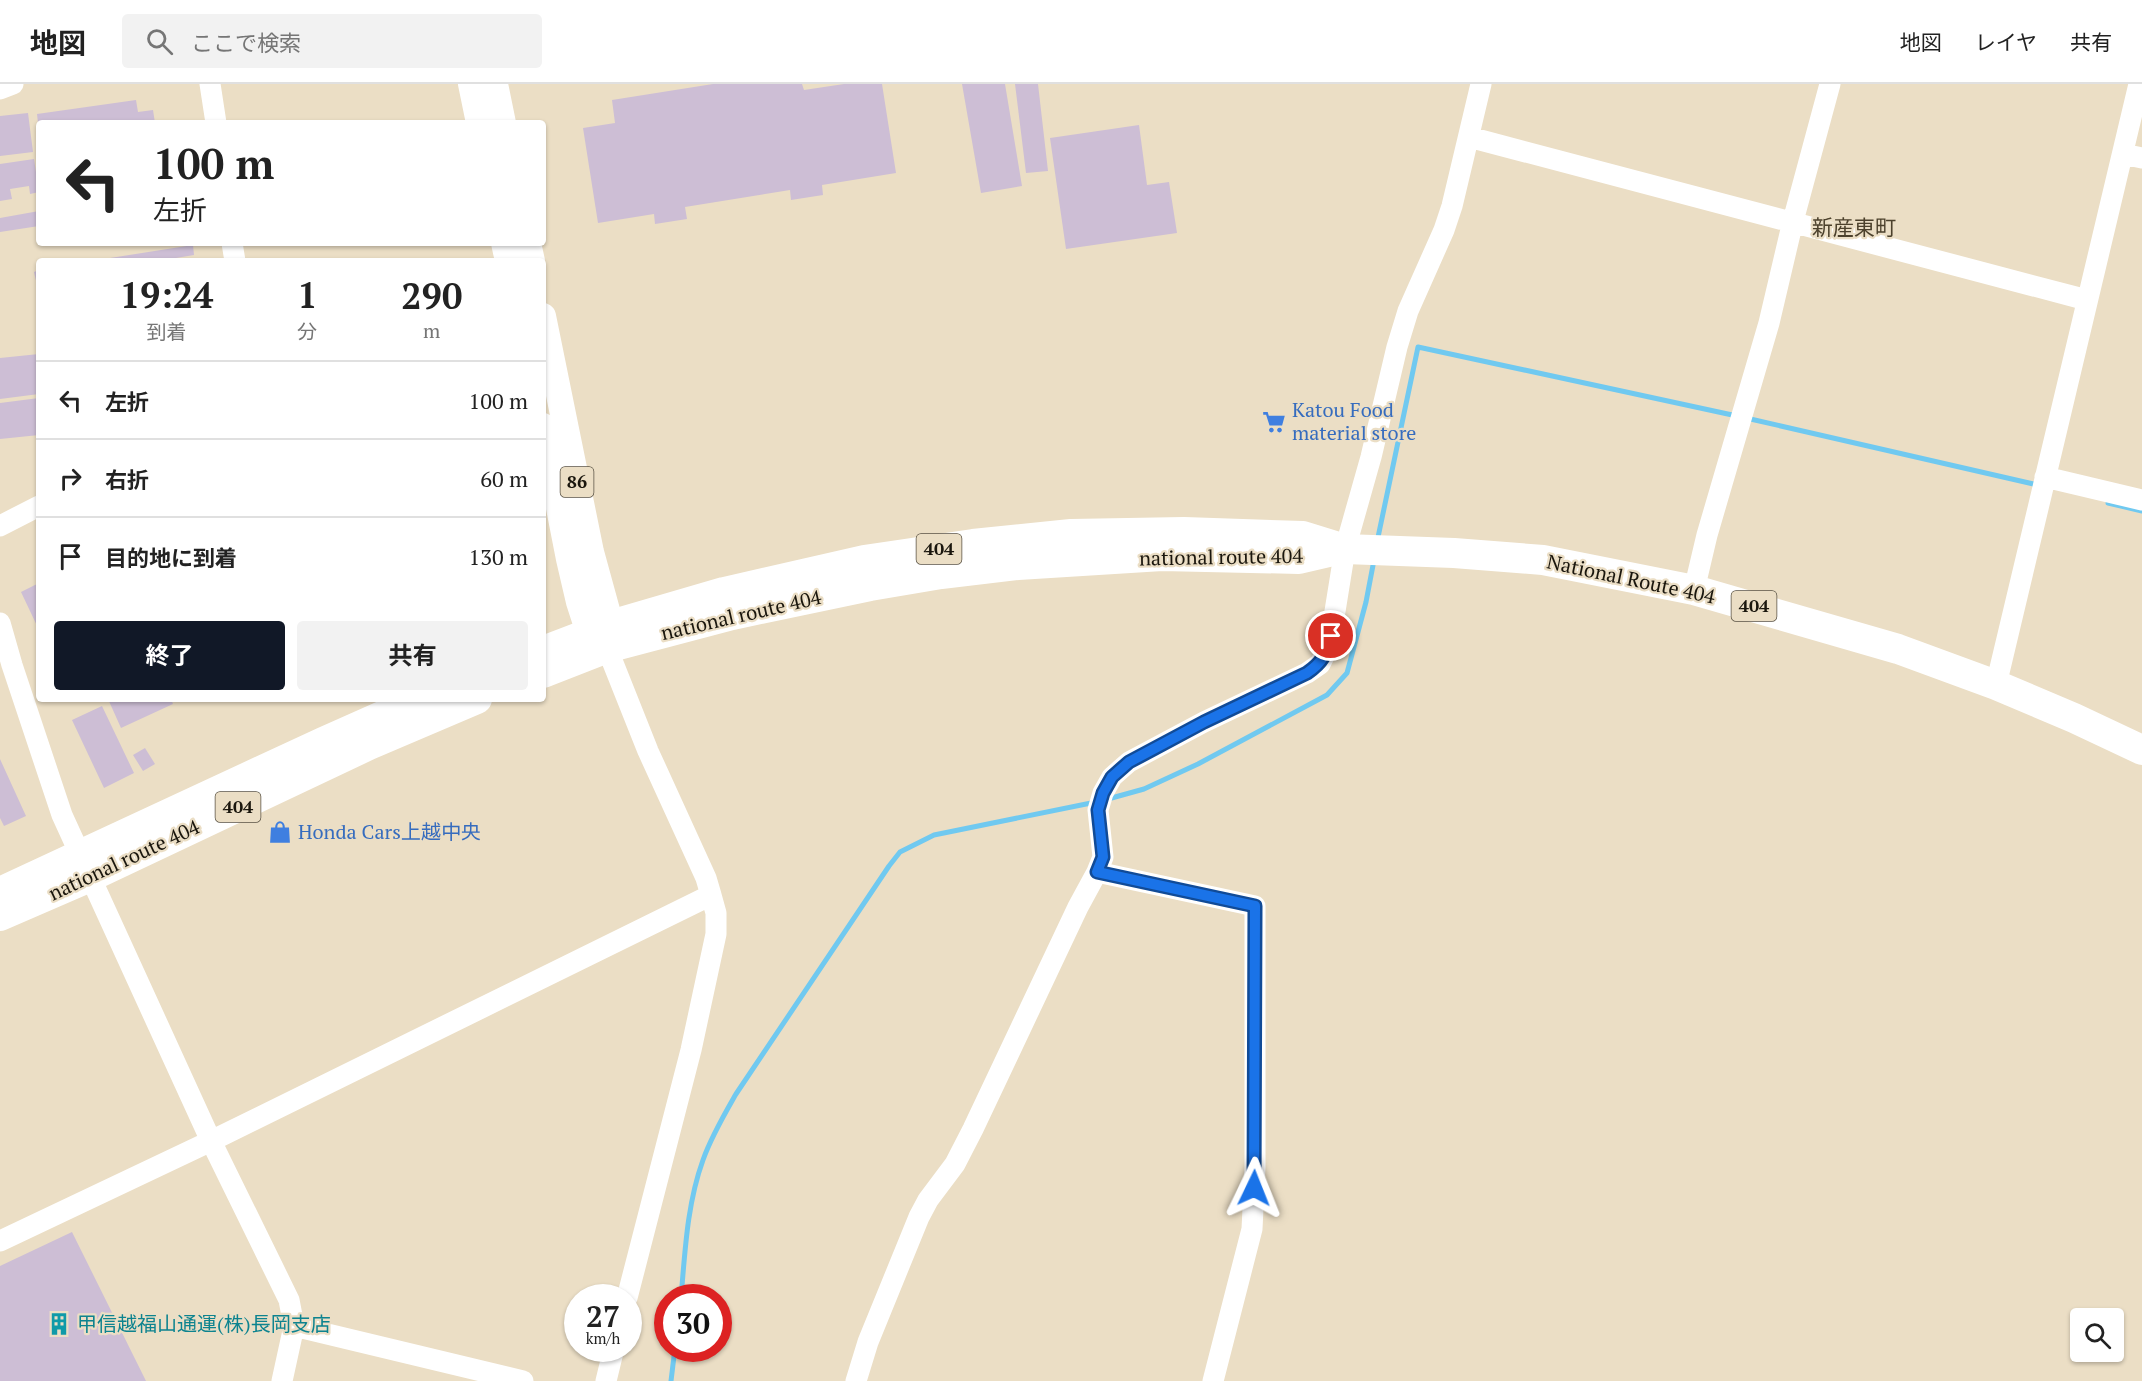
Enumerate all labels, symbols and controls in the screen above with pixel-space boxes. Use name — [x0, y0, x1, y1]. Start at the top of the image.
search box — [122, 14, 542, 68]
text: 地図 — [30, 24, 86, 61]
icon: search — [143, 25, 176, 58]
text: ここで検索 — [191, 28, 301, 57]
text: 地図 — [1900, 28, 1942, 56]
text: レイヤ — [1975, 28, 2037, 56]
text: 共有 — [2070, 28, 2112, 56]
text: 100 m — [153, 135, 274, 191]
icon: left — [54, 144, 132, 222]
text: 左折 — [153, 192, 207, 228]
district label: 新産東町 — [1812, 213, 1896, 241]
text: 19:24 — [120, 271, 213, 318]
text: 1 — [297, 271, 318, 318]
text: 290 — [401, 272, 462, 319]
text: m — [423, 317, 440, 344]
text: 到着 — [147, 318, 187, 345]
text: 分 — [297, 318, 317, 345]
icon: left — [54, 384, 87, 417]
text: 100 m — [468, 386, 528, 415]
text: 左折 — [105, 387, 149, 416]
place label: Katou Food material store — [1292, 396, 1416, 446]
supermarket icon: Katou Food material store — [1261, 409, 1287, 435]
icon: right — [54, 462, 87, 495]
text: 60 m — [480, 464, 528, 493]
text: 右折 — [105, 465, 149, 494]
road number: 86 — [560, 467, 594, 497]
road number: 404 — [916, 534, 962, 564]
icon: arrive — [54, 540, 87, 573]
text: 130 m — [468, 542, 528, 571]
street label: national route 404 — [1139, 542, 1303, 571]
text: 目的地に到着 — [105, 543, 237, 572]
street label: National Route 404 — [1545, 547, 1718, 610]
street label: national route 404 — [658, 583, 824, 646]
road number: 404 — [1732, 591, 1776, 621]
pin — [1305, 610, 1356, 661]
icon: arrive — [1314, 619, 1347, 652]
button: 終了 — [54, 621, 285, 690]
button: 共有 — [297, 621, 528, 690]
road number: 404 — [216, 792, 260, 822]
street label: national route 404 — [44, 813, 204, 906]
place label: Honda Cars上越中央 — [298, 818, 481, 845]
shop icon: Honda Cars上越中央 — [267, 819, 293, 845]
position arrow — [1222, 1156, 1286, 1220]
speed limit sign: 30 — [654, 1284, 732, 1362]
text: 27 — [586, 1296, 620, 1336]
map controls — [2070, 1308, 2124, 1362]
button: search — [2070, 1308, 2124, 1362]
place label: 甲信越福山通運(株)長岡支店 — [77, 1310, 331, 1337]
building icon: 甲信越福山通運(株)長岡支店 — [46, 1311, 72, 1337]
text: km/h — [586, 1328, 620, 1348]

